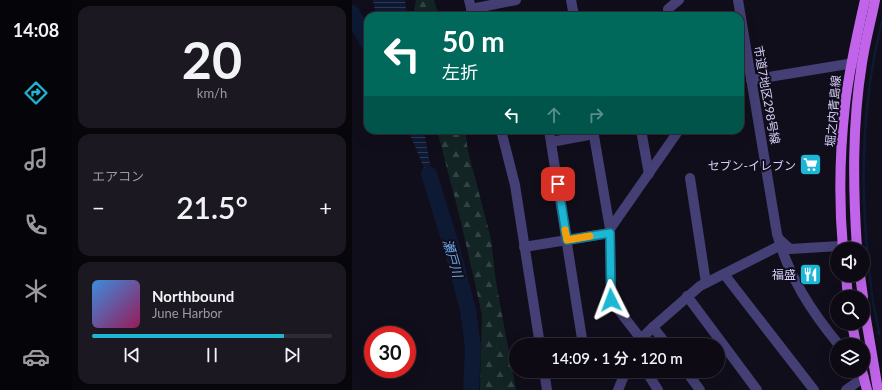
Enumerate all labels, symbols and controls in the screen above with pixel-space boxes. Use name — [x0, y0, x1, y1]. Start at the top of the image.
text: 14:08 — [13, 19, 59, 41]
text: 50 m — [442, 24, 505, 58]
text: 20 — [182, 28, 242, 90]
icon: left — [376, 28, 428, 80]
street label: 市道7地区298号線 — [751, 45, 783, 145]
text: 左折 — [442, 61, 478, 83]
street label: 堀之内青島線 — [822, 74, 844, 148]
icon: directions — [22, 79, 50, 107]
text: km/h — [197, 85, 227, 101]
icon: left — [501, 104, 523, 126]
icon: ahead — [543, 104, 565, 126]
icon: right — [585, 104, 607, 126]
icon: music — [22, 145, 50, 173]
supermarket icon: セブン-イレブン — [798, 152, 824, 178]
place label: セブン-イレブン — [708, 158, 796, 173]
pin — [541, 167, 575, 201]
text: エアコン — [92, 168, 144, 184]
icon: arrive — [547, 173, 569, 195]
text: 21.5° — [176, 189, 248, 225]
text: − — [92, 194, 105, 221]
text: + — [319, 194, 332, 221]
icon: phone — [22, 211, 50, 239]
water label: 瀬戸川 — [440, 237, 467, 281]
map controls — [830, 242, 870, 378]
button: sound — [830, 242, 870, 282]
restaurant icon: 福盛 — [798, 261, 824, 287]
place label: 福盛 — [772, 267, 796, 282]
icon: climate — [22, 277, 50, 305]
position arrow — [590, 279, 632, 321]
text: Northbound — [152, 287, 234, 305]
button: search — [830, 290, 870, 330]
text: June Harbor — [152, 305, 222, 321]
speed limit sign: 30 — [364, 326, 416, 378]
button: layers — [830, 338, 870, 378]
icon: car — [22, 343, 50, 371]
icon: previous — [121, 344, 143, 366]
icon: pause — [201, 344, 223, 366]
icon: next — [281, 344, 303, 366]
text: 14:09 · 1 分 · 120 m — [551, 349, 683, 367]

